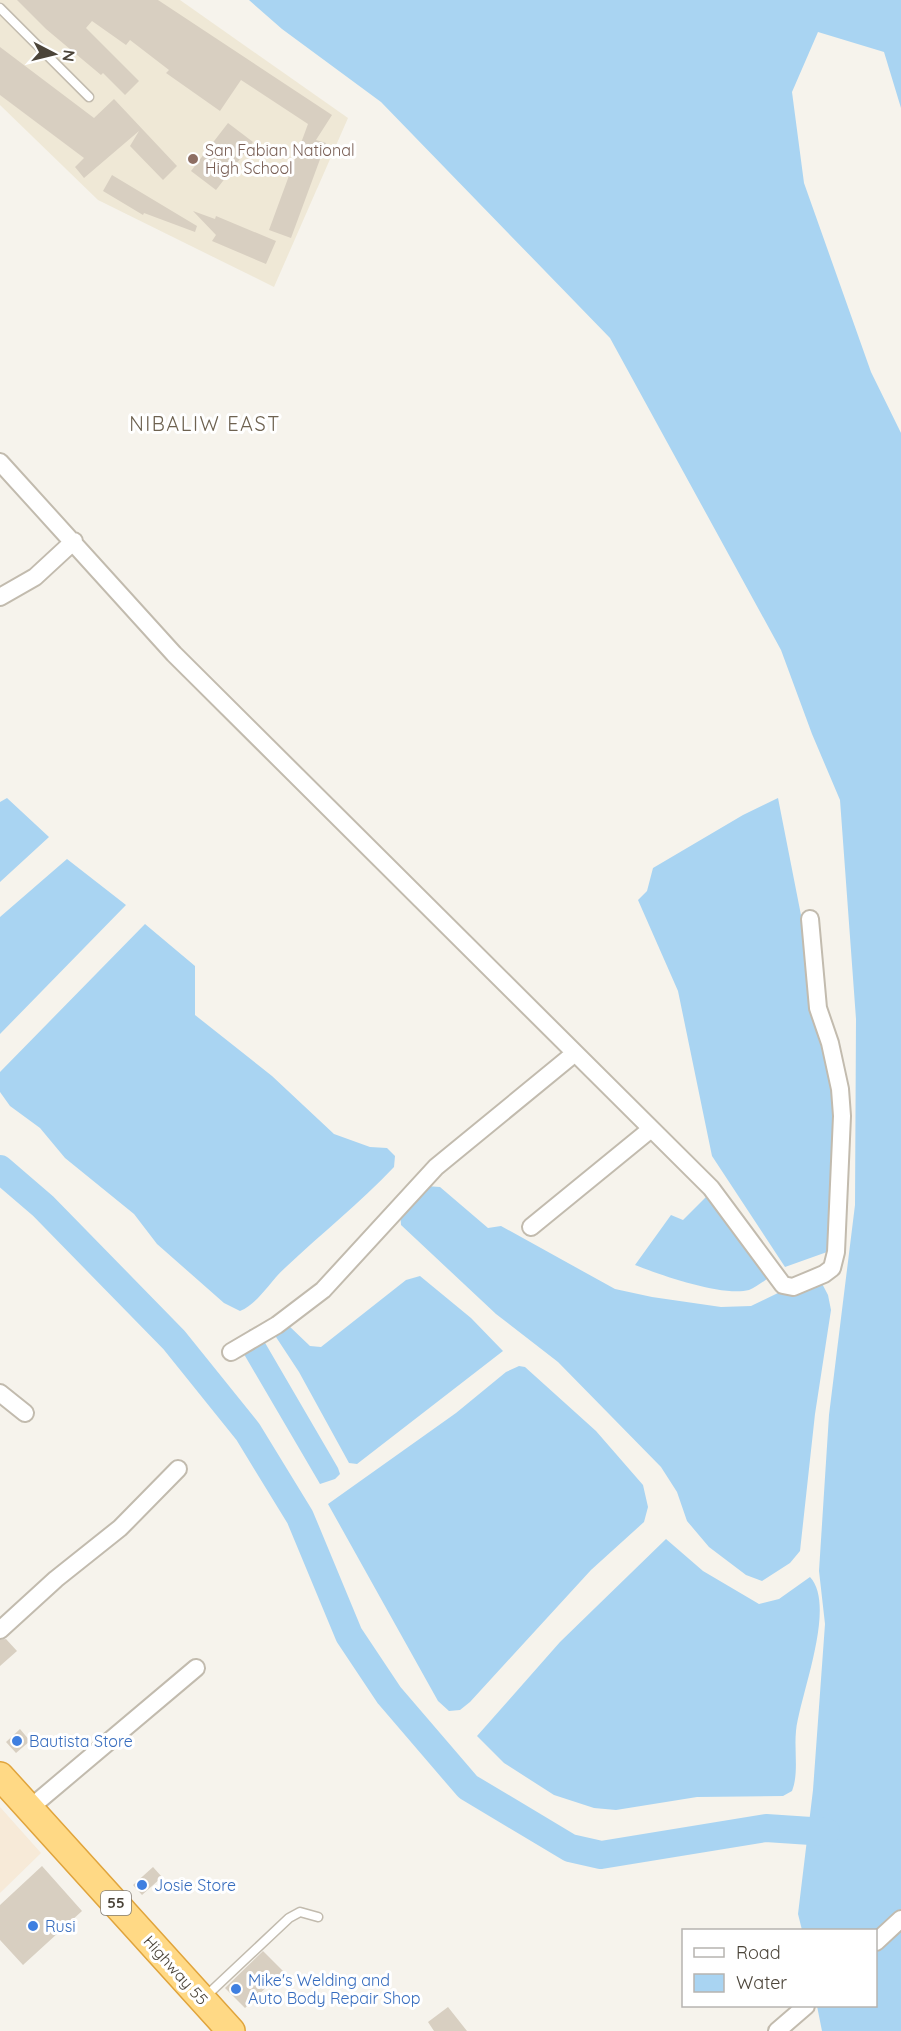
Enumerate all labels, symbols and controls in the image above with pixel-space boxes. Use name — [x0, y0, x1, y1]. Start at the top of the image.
north arrow — [24, 24, 84, 84]
text: N — [58, 49, 80, 63]
place label: San Fabian National High School — [205, 140, 355, 178]
marker: San Fabian National High School — [186, 152, 200, 166]
district label: NIBALIW EAST — [129, 411, 281, 436]
place label: Bautista Store — [29, 1731, 133, 1751]
marker: Bautista Store — [10, 1734, 24, 1748]
place label: Josie Store — [154, 1875, 236, 1895]
marker: Josie Store — [135, 1878, 149, 1892]
road number: 55 — [101, 1891, 131, 1915]
place label: Rusi — [45, 1916, 76, 1936]
marker: Rusi — [26, 1919, 40, 1933]
legend — [682, 1929, 877, 2007]
street label: Highway 55 — [140, 1931, 212, 2009]
text: Road — [736, 1941, 781, 1964]
place label: Mike's Welding and Auto Body Repair Shop — [248, 1970, 420, 2008]
text: Water — [736, 1971, 787, 1994]
marker: Mike's Welding and Auto Body Repair Shop — [229, 1982, 243, 1996]

